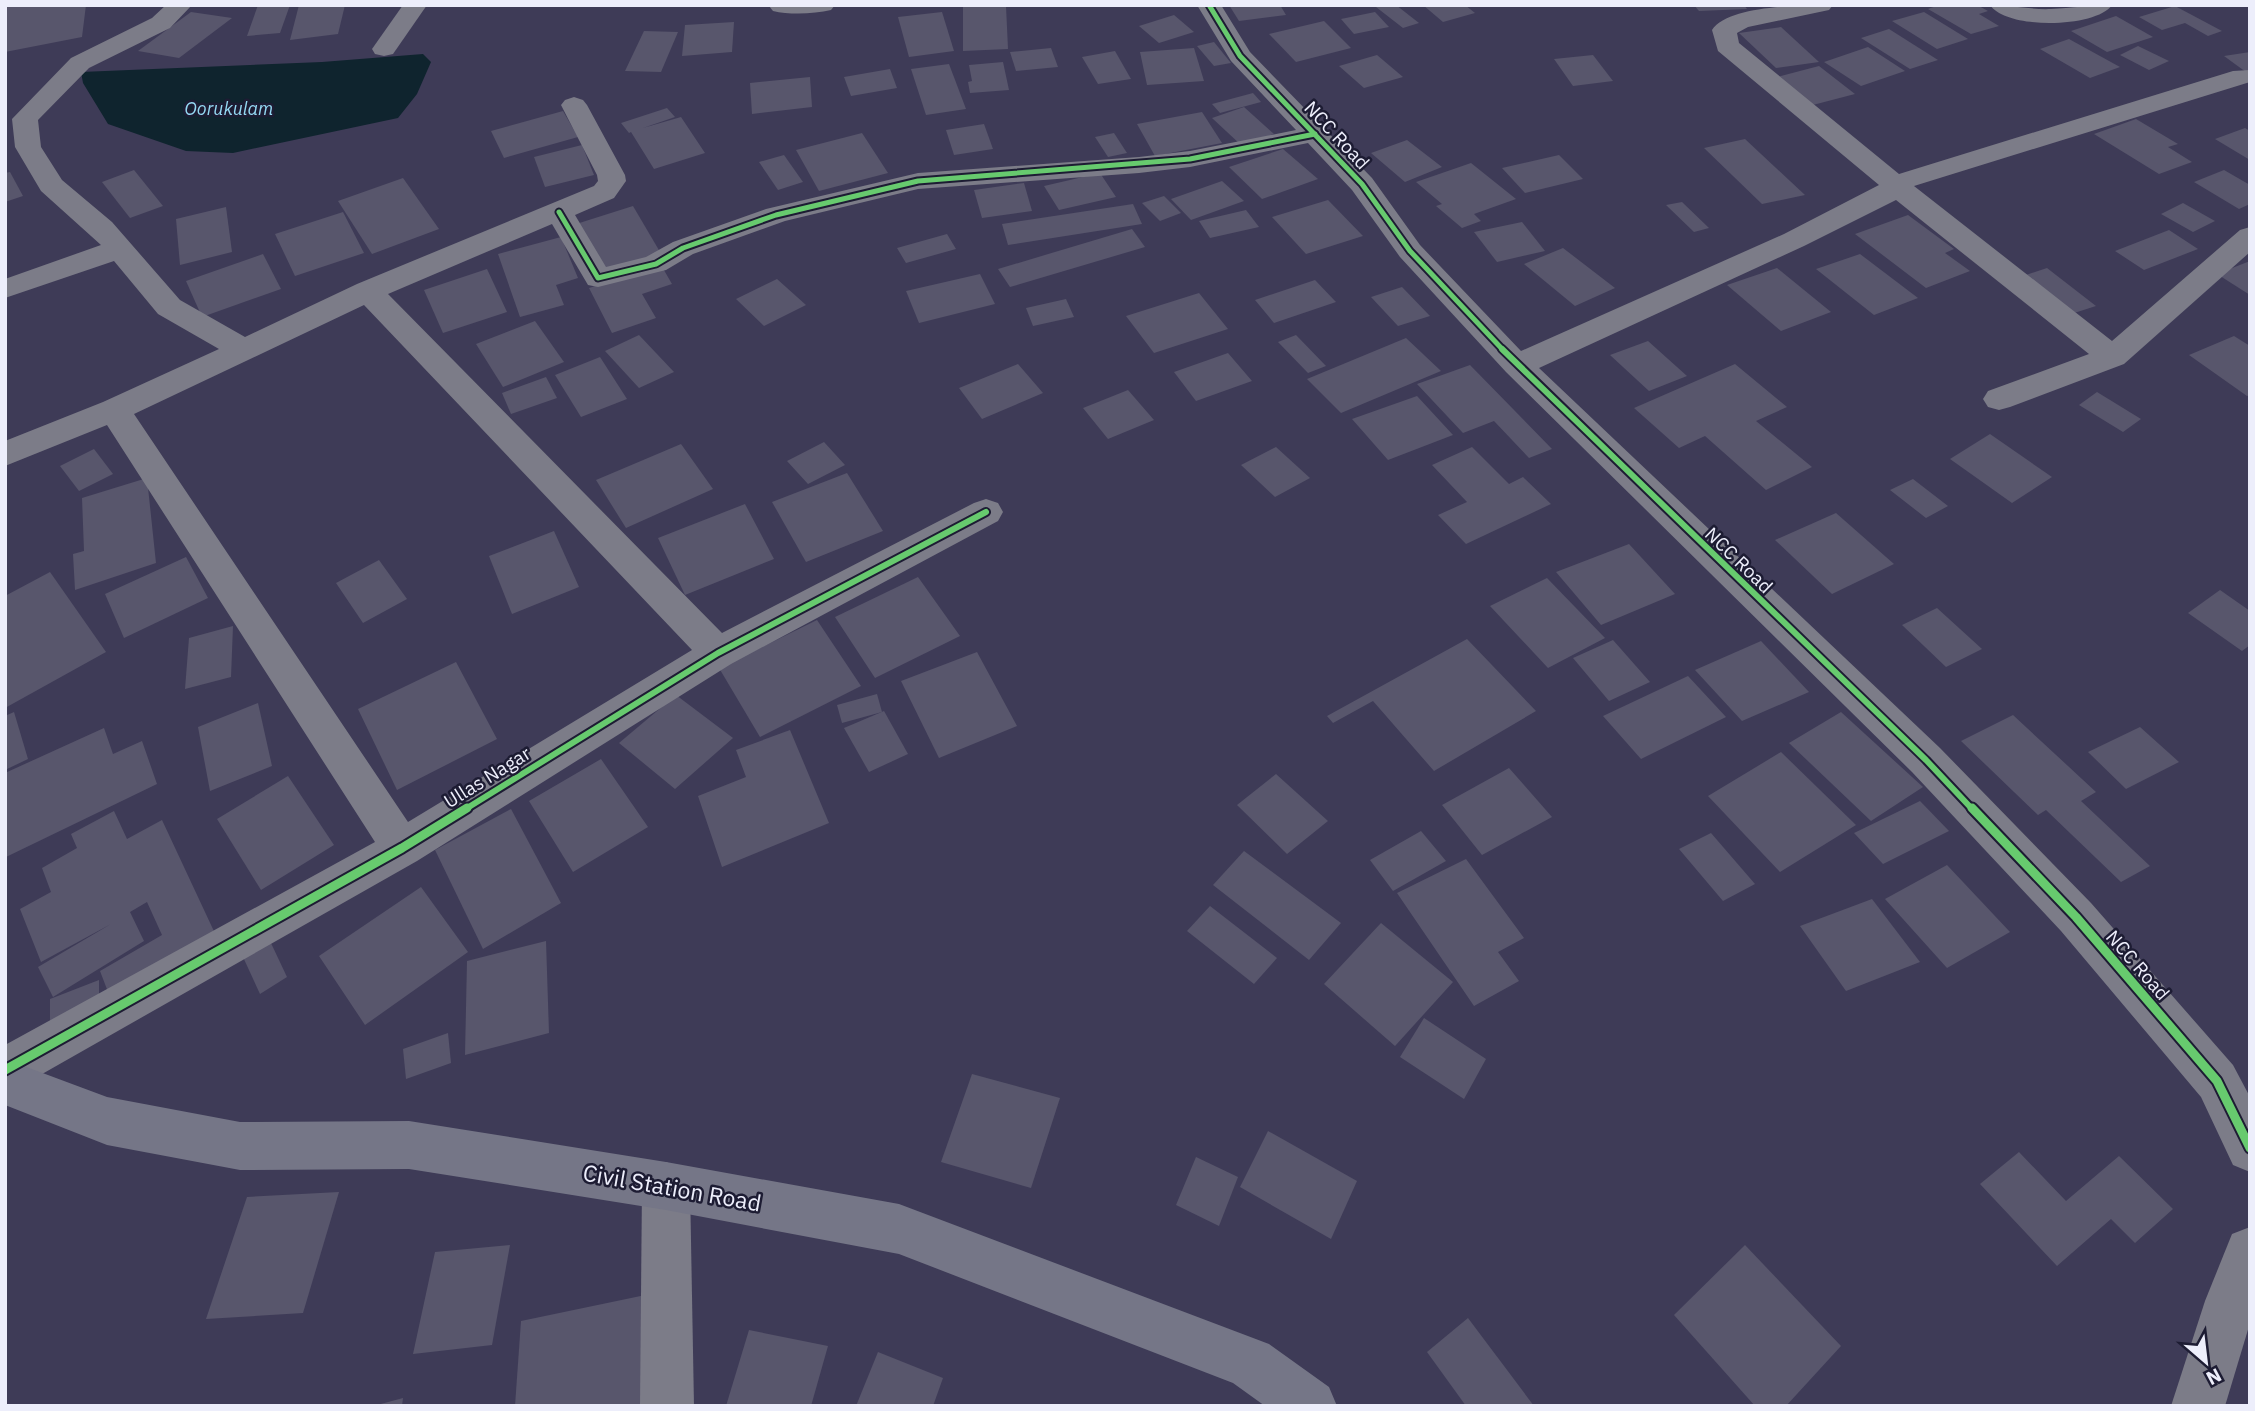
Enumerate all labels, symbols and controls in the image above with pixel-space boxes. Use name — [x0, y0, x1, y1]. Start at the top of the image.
street label: NCC Road — [1299, 96, 1375, 174]
water label: Oorukulam — [185, 97, 273, 120]
street label: NCC Road — [1700, 522, 1778, 598]
street label: Ullas Nagar — [439, 741, 535, 813]
street label: NCC Road — [2101, 925, 2175, 1005]
street label: Civil Station Road — [581, 1157, 764, 1217]
north arrow — [2171, 1327, 2241, 1397]
text: N — [2202, 1363, 2226, 1391]

